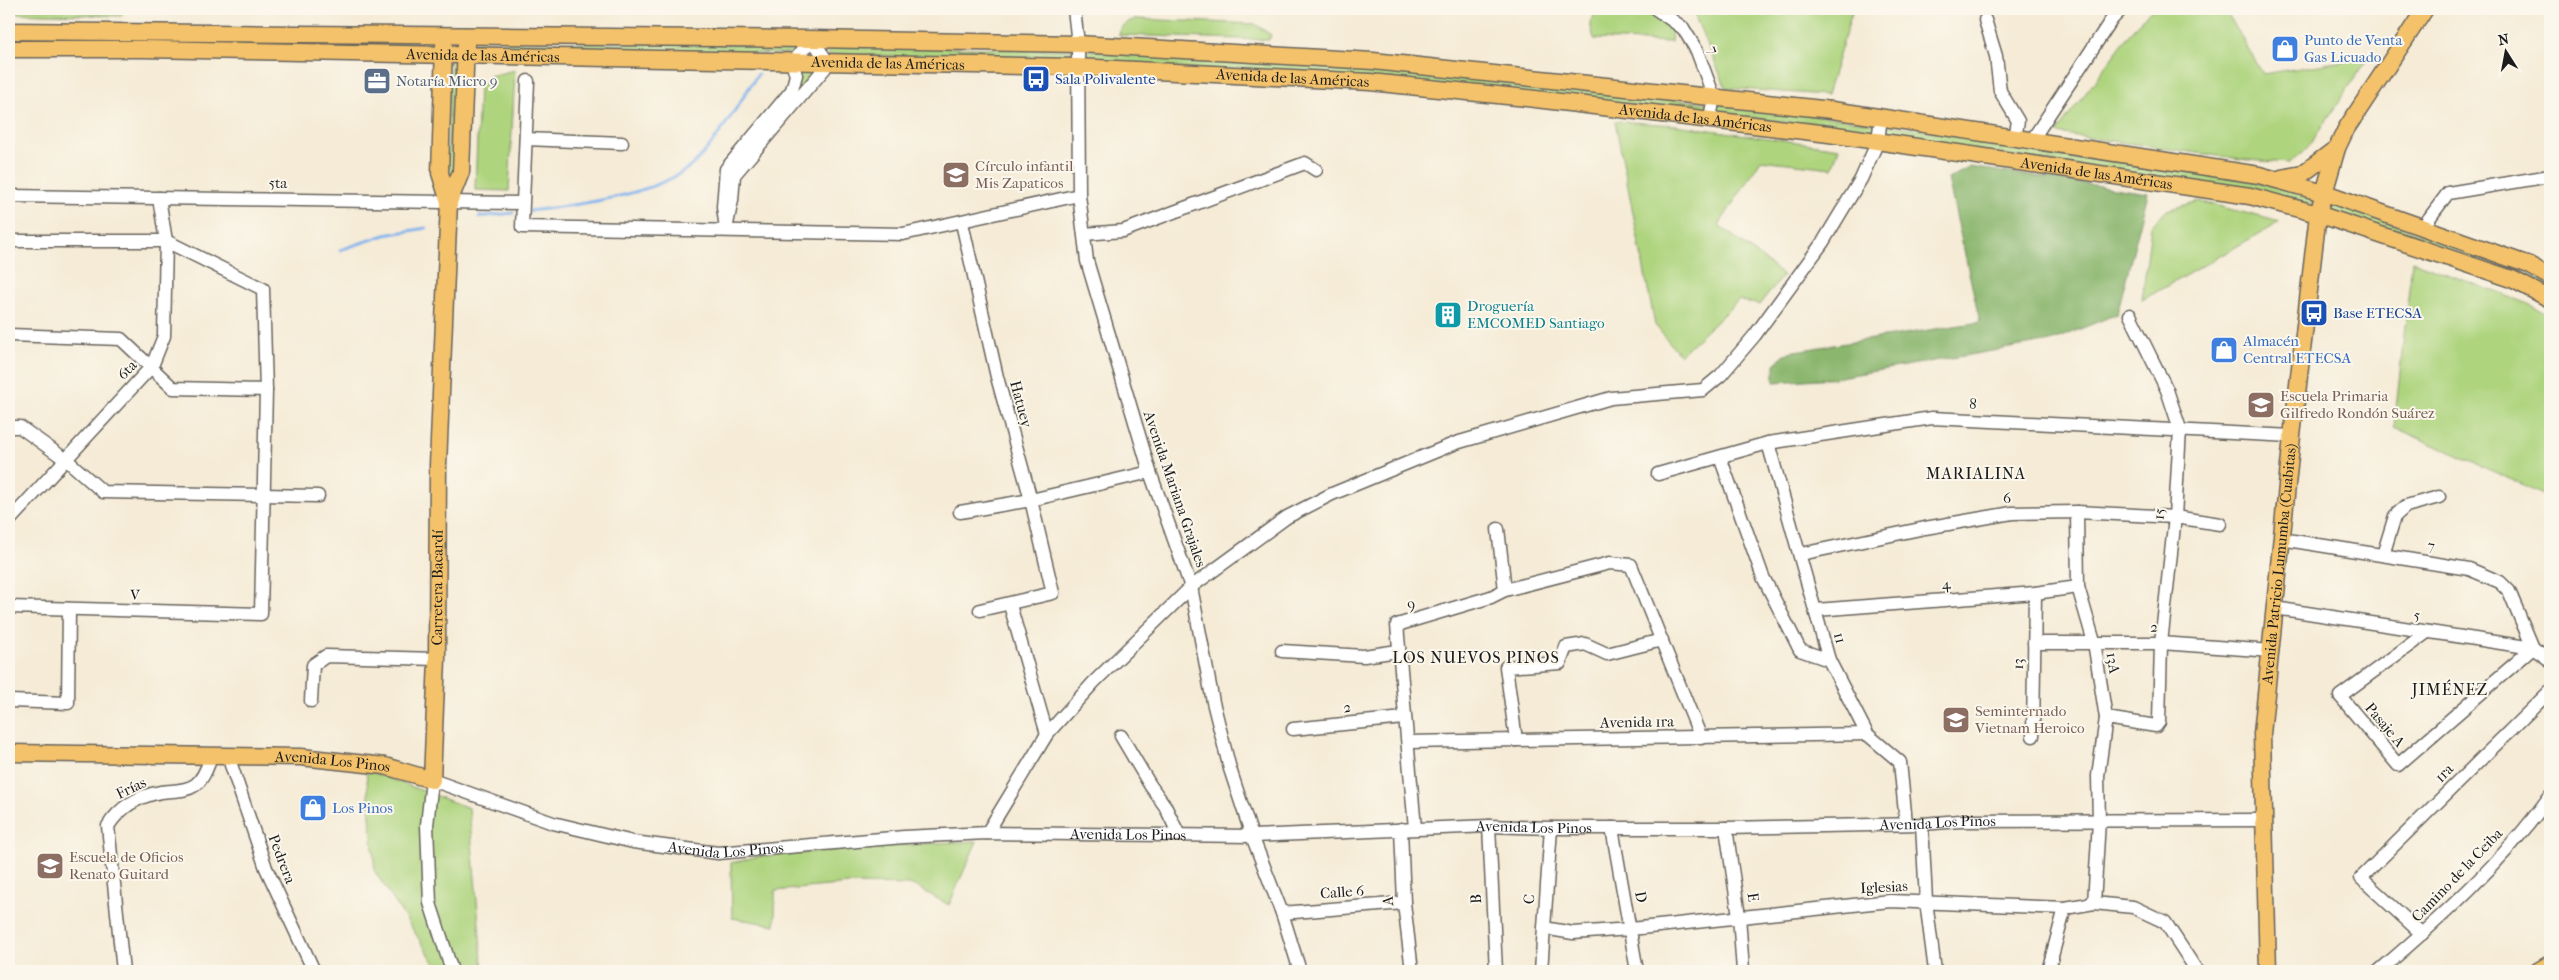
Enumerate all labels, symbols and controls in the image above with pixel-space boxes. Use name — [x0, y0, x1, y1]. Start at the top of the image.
north arrow — [2482, 28, 2532, 78]
text: N — [2497, 30, 2511, 49]
place label: Punto de Venta Gas Licuado — [2304, 31, 2403, 66]
shop icon: Punto de Venta Gas Licuado — [2270, 34, 2300, 64]
street label: 7 — [1703, 43, 1723, 57]
street label: Avenida de las Américas — [405, 45, 560, 66]
street label: Avenida de las Américas — [810, 53, 965, 74]
bus stop icon: Sala Polivalente — [1021, 64, 1051, 94]
street label: Avenida de las Américas — [1214, 65, 1370, 91]
office icon: Notaría Micro 9 — [362, 66, 392, 96]
place label: Sala Polivalente — [1055, 70, 1156, 88]
place label: Notaría Micro 9 — [396, 72, 498, 90]
street label: Avenida de las Américas — [1617, 100, 1773, 136]
street label: Avenida de las Américas — [2018, 153, 2174, 194]
place label: Círculo infantil Mis Zapaticos — [975, 157, 1073, 192]
school or university icon: Círculo infantil Mis Zapaticos — [941, 160, 971, 190]
street label: 5ta — [268, 174, 289, 192]
place label: Droguería EMCOMED Santiago — [1467, 297, 1605, 332]
bus stop icon: Base ETECSA — [2299, 298, 2329, 328]
building icon: Droguería EMCOMED Santiago — [1433, 300, 1463, 330]
place label: Base ETECSA — [2333, 304, 2422, 322]
place label: Almacén Central ETECSA — [2242, 332, 2351, 367]
shop icon: Almacén Central ETECSA — [2209, 335, 2239, 365]
street label: 6ta — [113, 356, 141, 384]
street label: Hatuey — [1006, 379, 1036, 430]
place label: Escuela Primaria Gilfredo Rondón Suárez — [2280, 387, 2435, 422]
school or university icon: Escuela Primaria Gilfredo Rondón Suárez — [2246, 390, 2276, 420]
street label: 8 — [1969, 395, 1977, 413]
street label: Avenida Mariana Grajales — [1139, 407, 1210, 570]
street label: Avenida Patricio Lumumba (Cuabitas) — [2258, 443, 2300, 686]
district label: MARIALINA — [1926, 464, 2026, 483]
street label: 6 — [2002, 488, 2013, 507]
street label: 15 — [2150, 507, 2168, 521]
street label: Carretera Bacardí — [428, 529, 447, 645]
street label: 7 — [2426, 537, 2436, 555]
street label: 4 — [1941, 575, 1952, 593]
street label: V — [129, 586, 141, 604]
street label: 9 — [1404, 594, 1418, 614]
street label: 5 — [2412, 606, 2422, 624]
street label: 2 — [2150, 618, 2158, 636]
street label: 11 — [1830, 630, 1850, 646]
district label: LOS NUEVOS PINOS — [1392, 648, 1560, 667]
street label: 13A — [2102, 651, 2124, 675]
street label: 13 — [2009, 658, 2027, 670]
district label: JIMÉNEZ — [2410, 679, 2488, 699]
street label: 2 — [1342, 698, 1352, 716]
street label: Pasaje A — [2361, 699, 2409, 751]
place label: Seminternado Vietnam Heroico — [1974, 702, 2085, 737]
school or university icon: Seminternado Vietnam Heroico — [1941, 705, 1971, 735]
street label: Avenida 1ra — [1599, 712, 1675, 732]
street label: Avenida Los Pinos — [274, 748, 393, 776]
street label: 1ra — [2431, 759, 2458, 786]
street label: Frías — [113, 773, 149, 803]
shop icon: Los Pinos — [298, 793, 328, 823]
place label: Los Pinos — [332, 799, 393, 817]
street label: Avenida Los Pinos — [1878, 812, 1996, 834]
street label: Avenida Los Pinos — [1474, 817, 1592, 837]
street label: Camino de la Ceiba — [2408, 824, 2507, 926]
street label: Avenida Los Pinos — [1069, 825, 1187, 844]
street label: Pedrera — [264, 832, 300, 887]
street label: Avenida Los Pinos — [666, 837, 785, 862]
place label: Escuela de Oficios Renato Guitard — [69, 848, 184, 883]
school or university icon: Escuela de Oficios Renato Guitard — [35, 851, 65, 881]
street label: Iglesias — [1860, 877, 1909, 897]
street label: Calle 6 — [1319, 881, 1365, 903]
street label: D — [1631, 890, 1651, 904]
street label: E — [1743, 891, 1763, 903]
street label: C — [1520, 893, 1538, 905]
street label: B — [1467, 894, 1485, 904]
street label: A — [1379, 895, 1397, 907]

